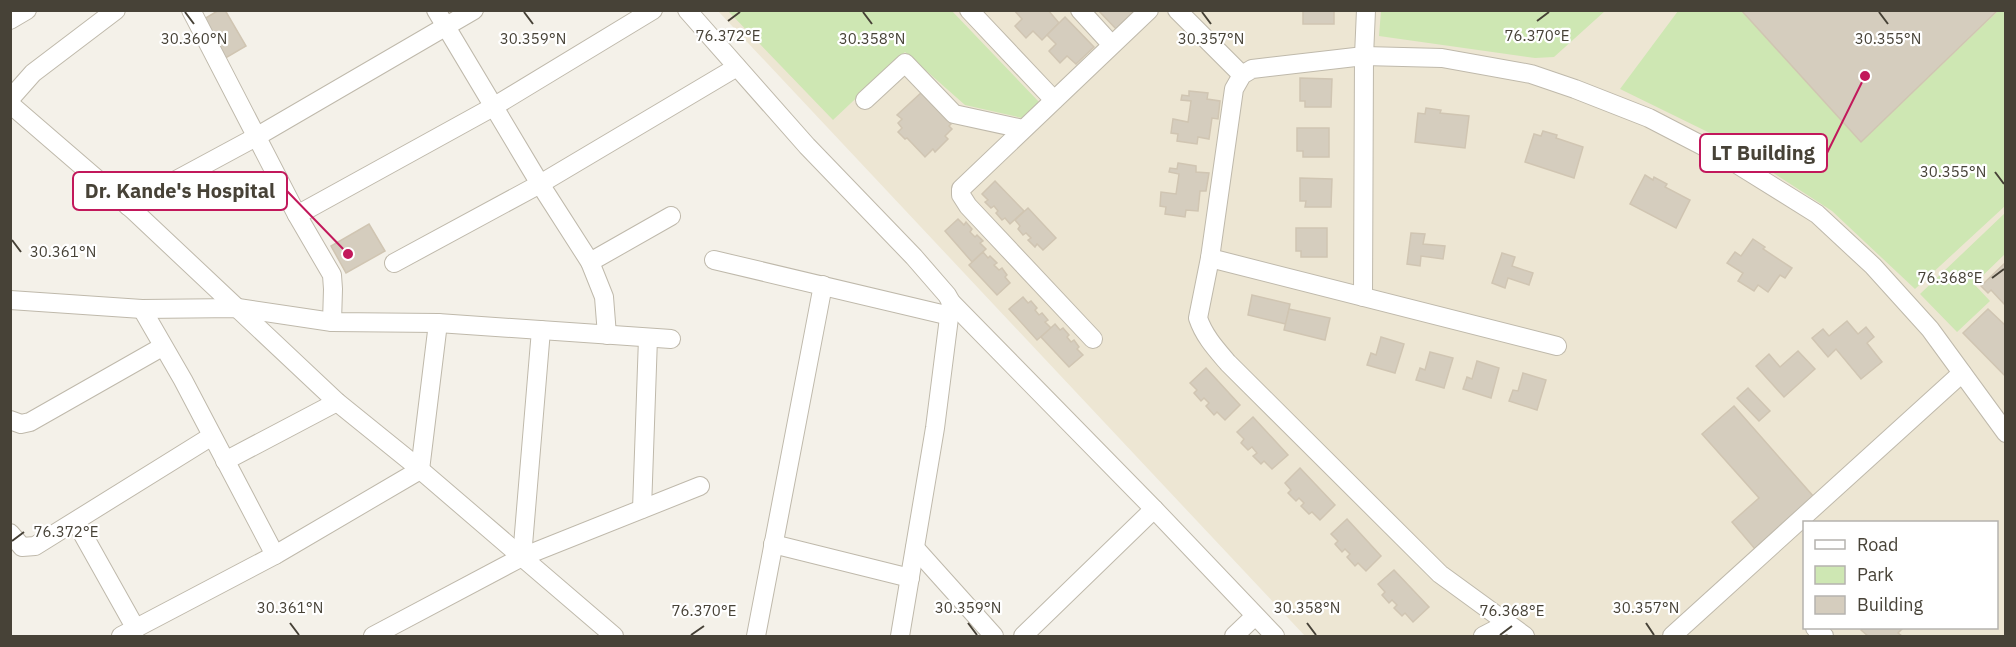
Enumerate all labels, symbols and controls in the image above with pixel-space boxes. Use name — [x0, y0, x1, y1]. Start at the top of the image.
text: 76.372°E — [696, 26, 760, 45]
text: 76.370°E — [1505, 26, 1569, 45]
text: 30.360°N — [161, 29, 227, 48]
text: 30.359°N — [500, 29, 566, 48]
text: 30.358°N — [839, 29, 905, 48]
text: 30.357°N — [1178, 29, 1244, 48]
text: 30.355°N — [1855, 29, 1921, 48]
callout: LT Building — [1700, 134, 1827, 172]
text: LT Building — [1711, 139, 1816, 166]
text: 30.355°N — [1920, 162, 1986, 181]
callout: Dr. Kande's Hospital — [73, 172, 287, 210]
text: Dr. Kande's Hospital — [85, 177, 275, 204]
text: 30.361°N — [30, 242, 96, 261]
text: 76.368°E — [1918, 268, 1982, 287]
legend — [1803, 521, 1998, 629]
text: 76.372°E — [34, 522, 98, 541]
text: Road — [1857, 533, 1898, 556]
text: Park — [1857, 563, 1894, 586]
text: Building — [1857, 593, 1924, 616]
text: 30.361°N — [257, 598, 323, 617]
text: 30.359°N — [935, 598, 1001, 617]
text: 30.358°N — [1274, 598, 1340, 617]
text: 30.357°N — [1613, 598, 1679, 617]
text: 76.370°E — [672, 601, 736, 620]
text: 76.368°E — [1480, 601, 1544, 620]

